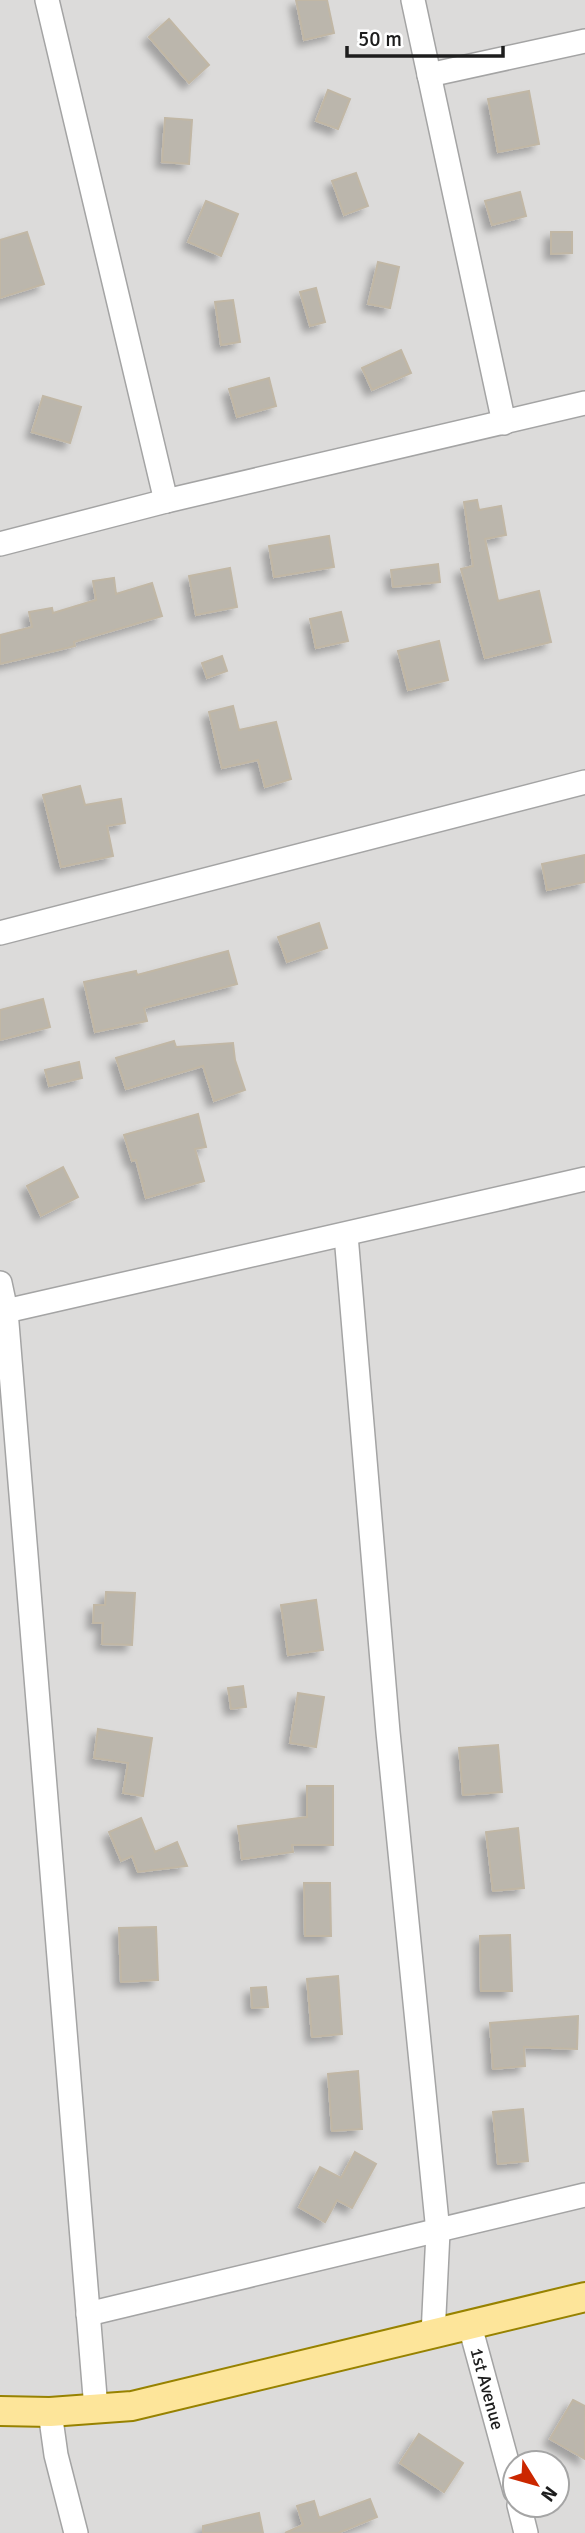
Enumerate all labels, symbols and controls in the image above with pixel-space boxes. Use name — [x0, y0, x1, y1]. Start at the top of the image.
scale bar — [347, 14, 503, 58]
text: 50 m — [358, 26, 402, 52]
street label: 1st Avenue — [465, 2345, 509, 2432]
north arrow — [501, 2449, 571, 2519]
text: N — [535, 2481, 562, 2506]

